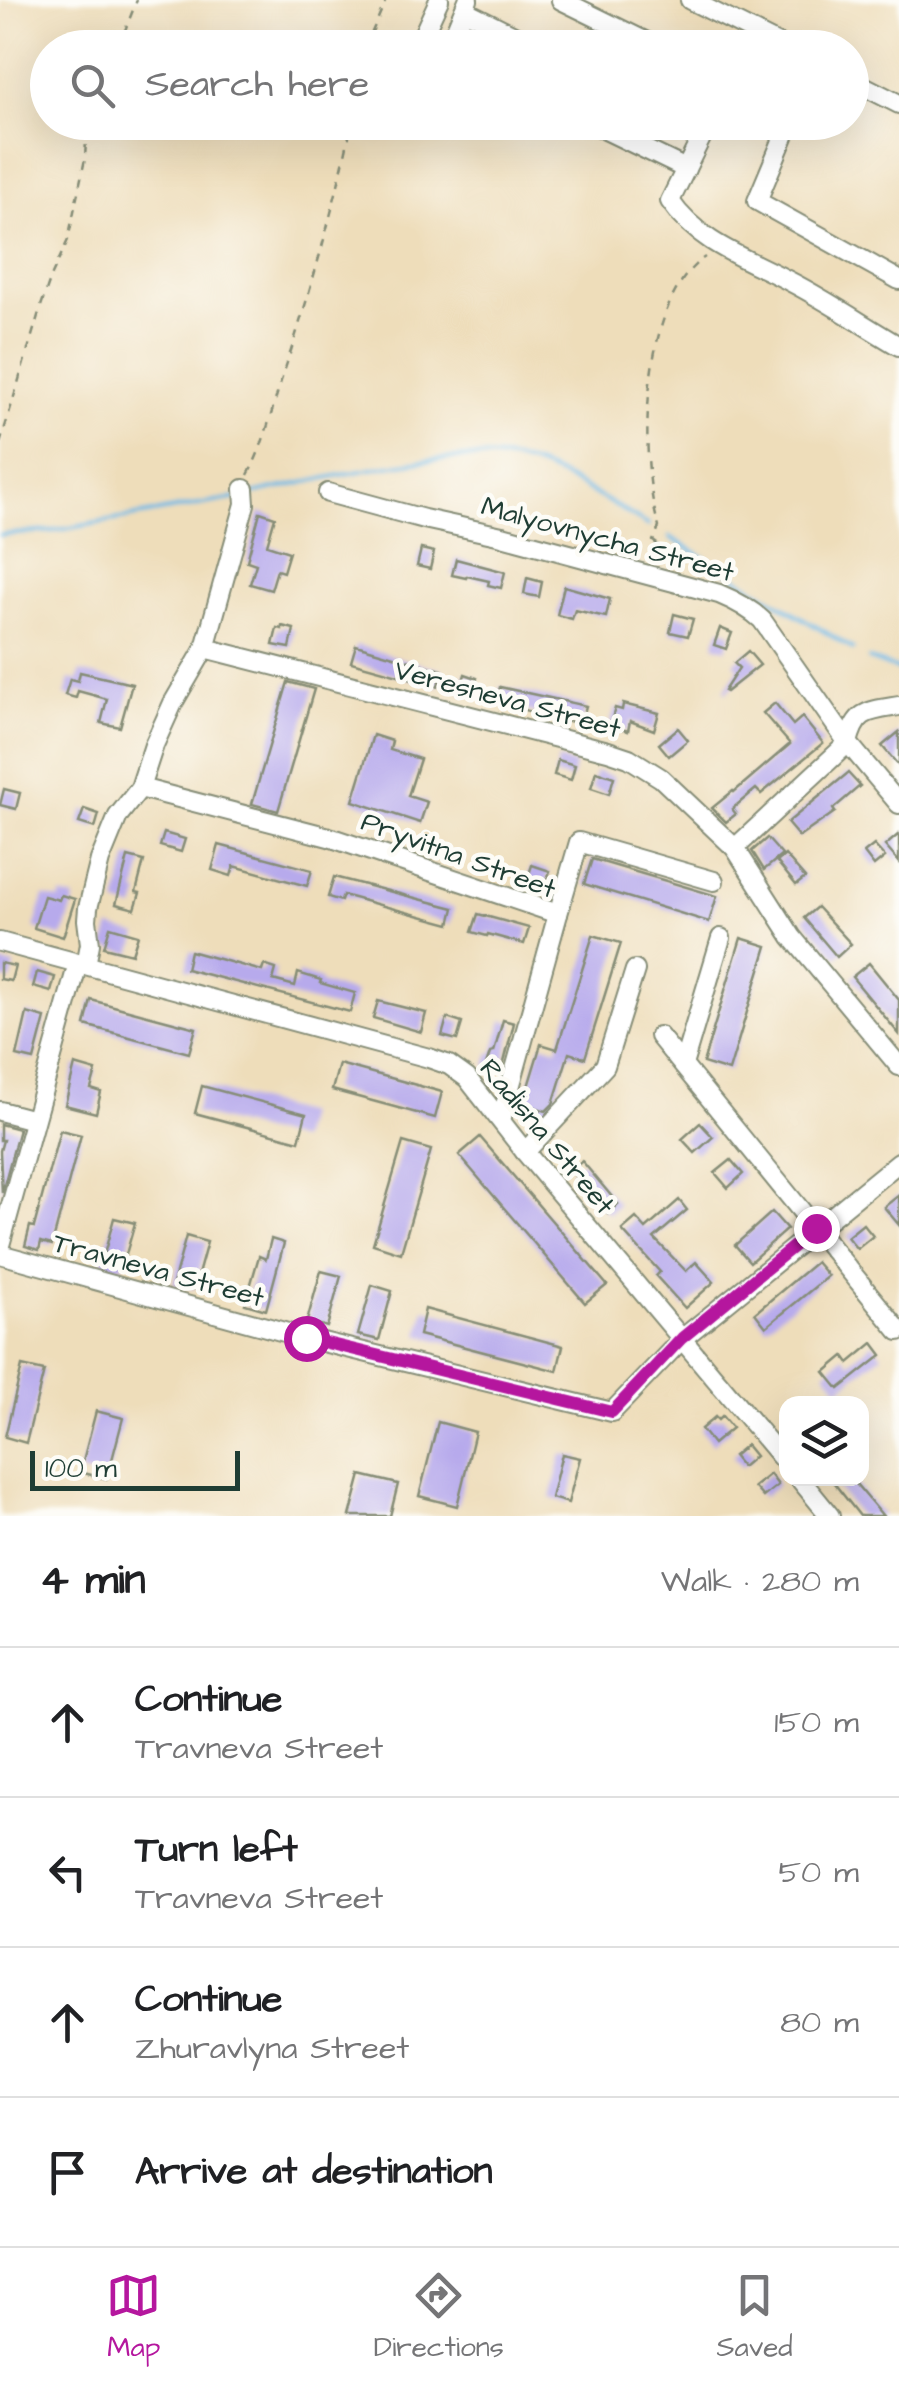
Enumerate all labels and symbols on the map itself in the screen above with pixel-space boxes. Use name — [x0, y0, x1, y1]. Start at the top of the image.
street label: Malyovnycha Street — [476, 487, 739, 594]
street label: Veresneva Street — [390, 650, 626, 749]
street label: Pryvitna Street — [355, 802, 562, 911]
street label: Radisna Street — [470, 1051, 624, 1224]
route end — [794, 1206, 840, 1252]
street label: Travneva Street — [49, 1224, 269, 1318]
route start — [284, 1316, 330, 1362]
scale bar — [30, 1446, 240, 1490]

